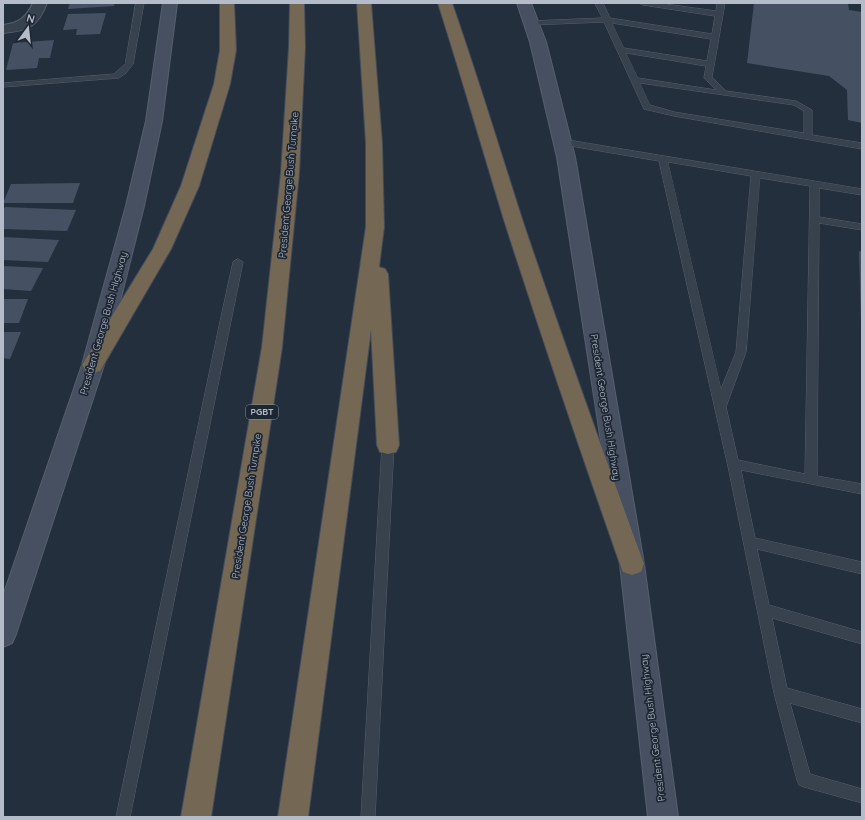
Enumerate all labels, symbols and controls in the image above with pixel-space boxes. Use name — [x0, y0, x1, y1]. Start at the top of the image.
north arrow — [8, 8, 48, 48]
text: N — [25, 11, 36, 26]
street label: President George Bush Turnpike — [276, 111, 301, 259]
street label: President George Bush Highway — [77, 250, 130, 396]
street label: President George Bush Highway — [587, 333, 624, 481]
road number: PGBT — [246, 405, 278, 419]
street label: President George Bush Turnpike — [229, 432, 264, 580]
street label: President George Bush Highway — [637, 654, 668, 802]

